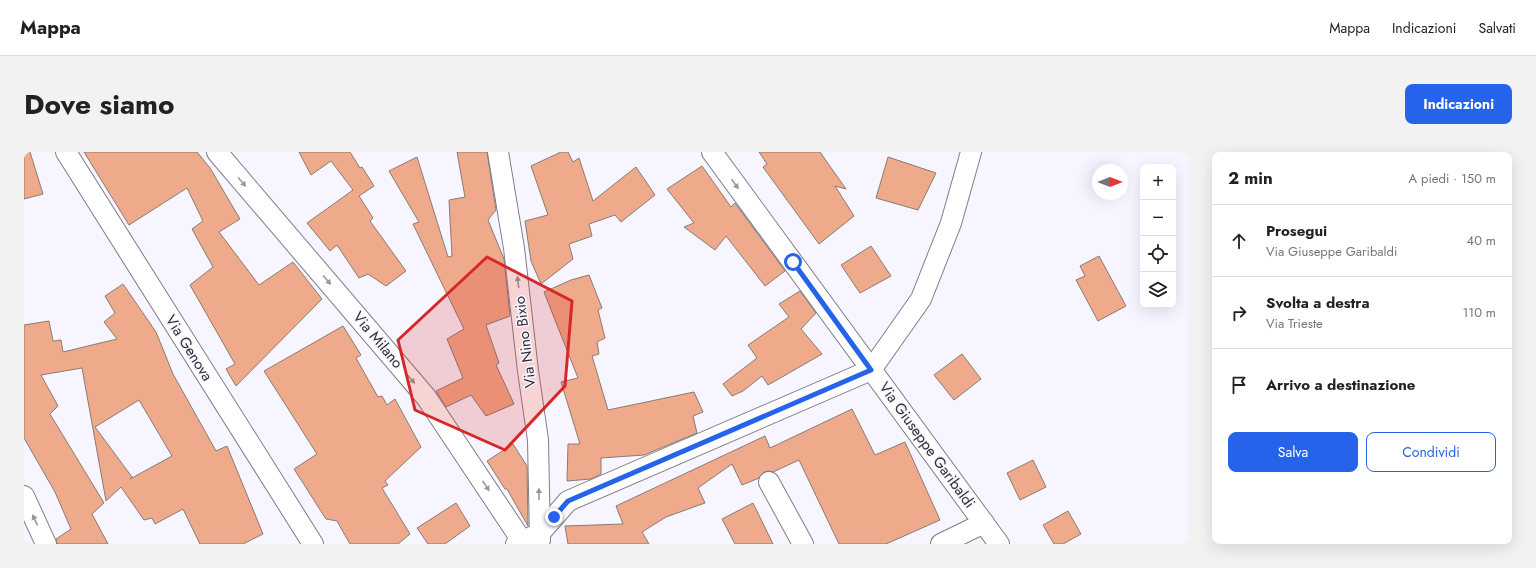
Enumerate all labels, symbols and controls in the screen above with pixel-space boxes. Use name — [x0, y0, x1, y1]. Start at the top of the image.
text: Mappa — [20, 14, 81, 41]
text: Mappa — [1329, 18, 1370, 38]
text: Indicazioni — [1392, 18, 1456, 38]
text: Salvati — [1478, 18, 1516, 38]
text: Dove siamo — [24, 84, 174, 125]
button: Indicazioni — [1405, 84, 1512, 124]
north arrow — [1092, 164, 1128, 200]
map controls — [1140, 164, 1176, 308]
button: + — [1140, 164, 1176, 200]
text: 2 min — [1228, 166, 1273, 190]
text: A piedi · 150 m — [1409, 169, 1496, 188]
one-way arrow — [238, 176, 247, 187]
one-way arrow — [731, 178, 739, 189]
button: − — [1140, 200, 1176, 236]
text: Prosegui — [1266, 220, 1327, 242]
icon: ahead — [1228, 230, 1250, 252]
text: 40 m — [1467, 231, 1496, 250]
button: locate — [1140, 236, 1176, 272]
text: Via Giuseppe Garibaldi — [1266, 242, 1397, 261]
route start — [784, 253, 802, 271]
button: layers — [1140, 272, 1176, 308]
one-way arrow — [322, 275, 331, 285]
one-way arrow — [514, 275, 521, 288]
text: Svolta a destra — [1266, 292, 1370, 314]
street label: Via Nino Bixio — [508, 295, 542, 389]
icon: right — [1228, 302, 1250, 324]
text: 110 m — [1462, 303, 1496, 322]
street label: Via Milano — [348, 307, 408, 373]
street label: Via Genova — [160, 311, 218, 385]
text: Via Trieste — [1266, 314, 1323, 333]
one-way arrow — [406, 374, 415, 385]
icon: arrive — [1228, 374, 1250, 396]
text: Arrivo a destinazione — [1266, 374, 1415, 396]
street label: Via Giuseppe Garibaldi — [874, 377, 980, 513]
button: Salva — [1228, 432, 1358, 472]
button: Condividi — [1366, 432, 1496, 472]
one-way arrow — [482, 480, 489, 491]
one-way arrow — [536, 487, 542, 500]
route end — [545, 508, 563, 526]
one-way arrow — [32, 515, 38, 526]

